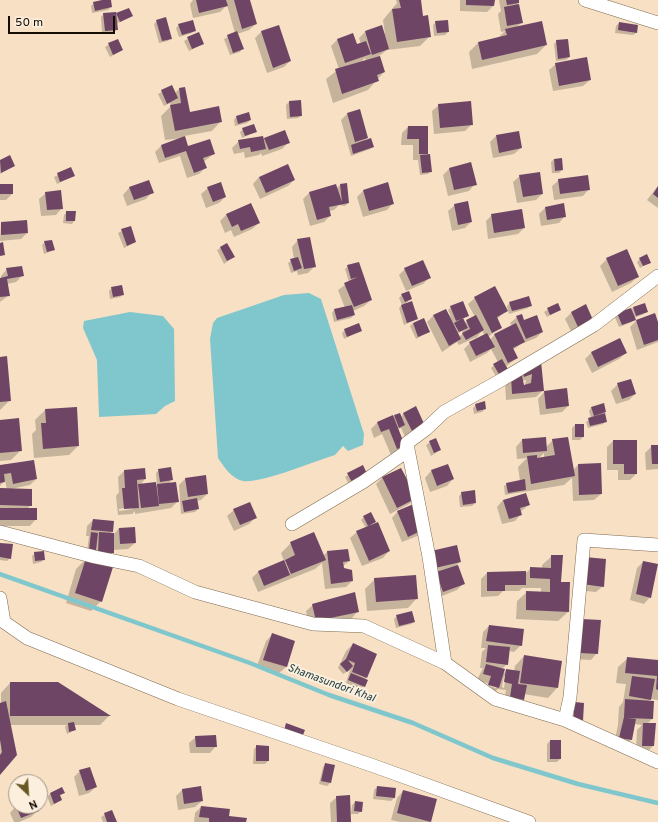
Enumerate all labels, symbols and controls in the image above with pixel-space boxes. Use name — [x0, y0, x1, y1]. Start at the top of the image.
scale bar — [10, 8, 117, 34]
text: 50 m — [15, 15, 43, 31]
water label: Shamasundori Khal — [285, 662, 377, 706]
north arrow — [8, 774, 48, 814]
text: N — [26, 796, 39, 812]

